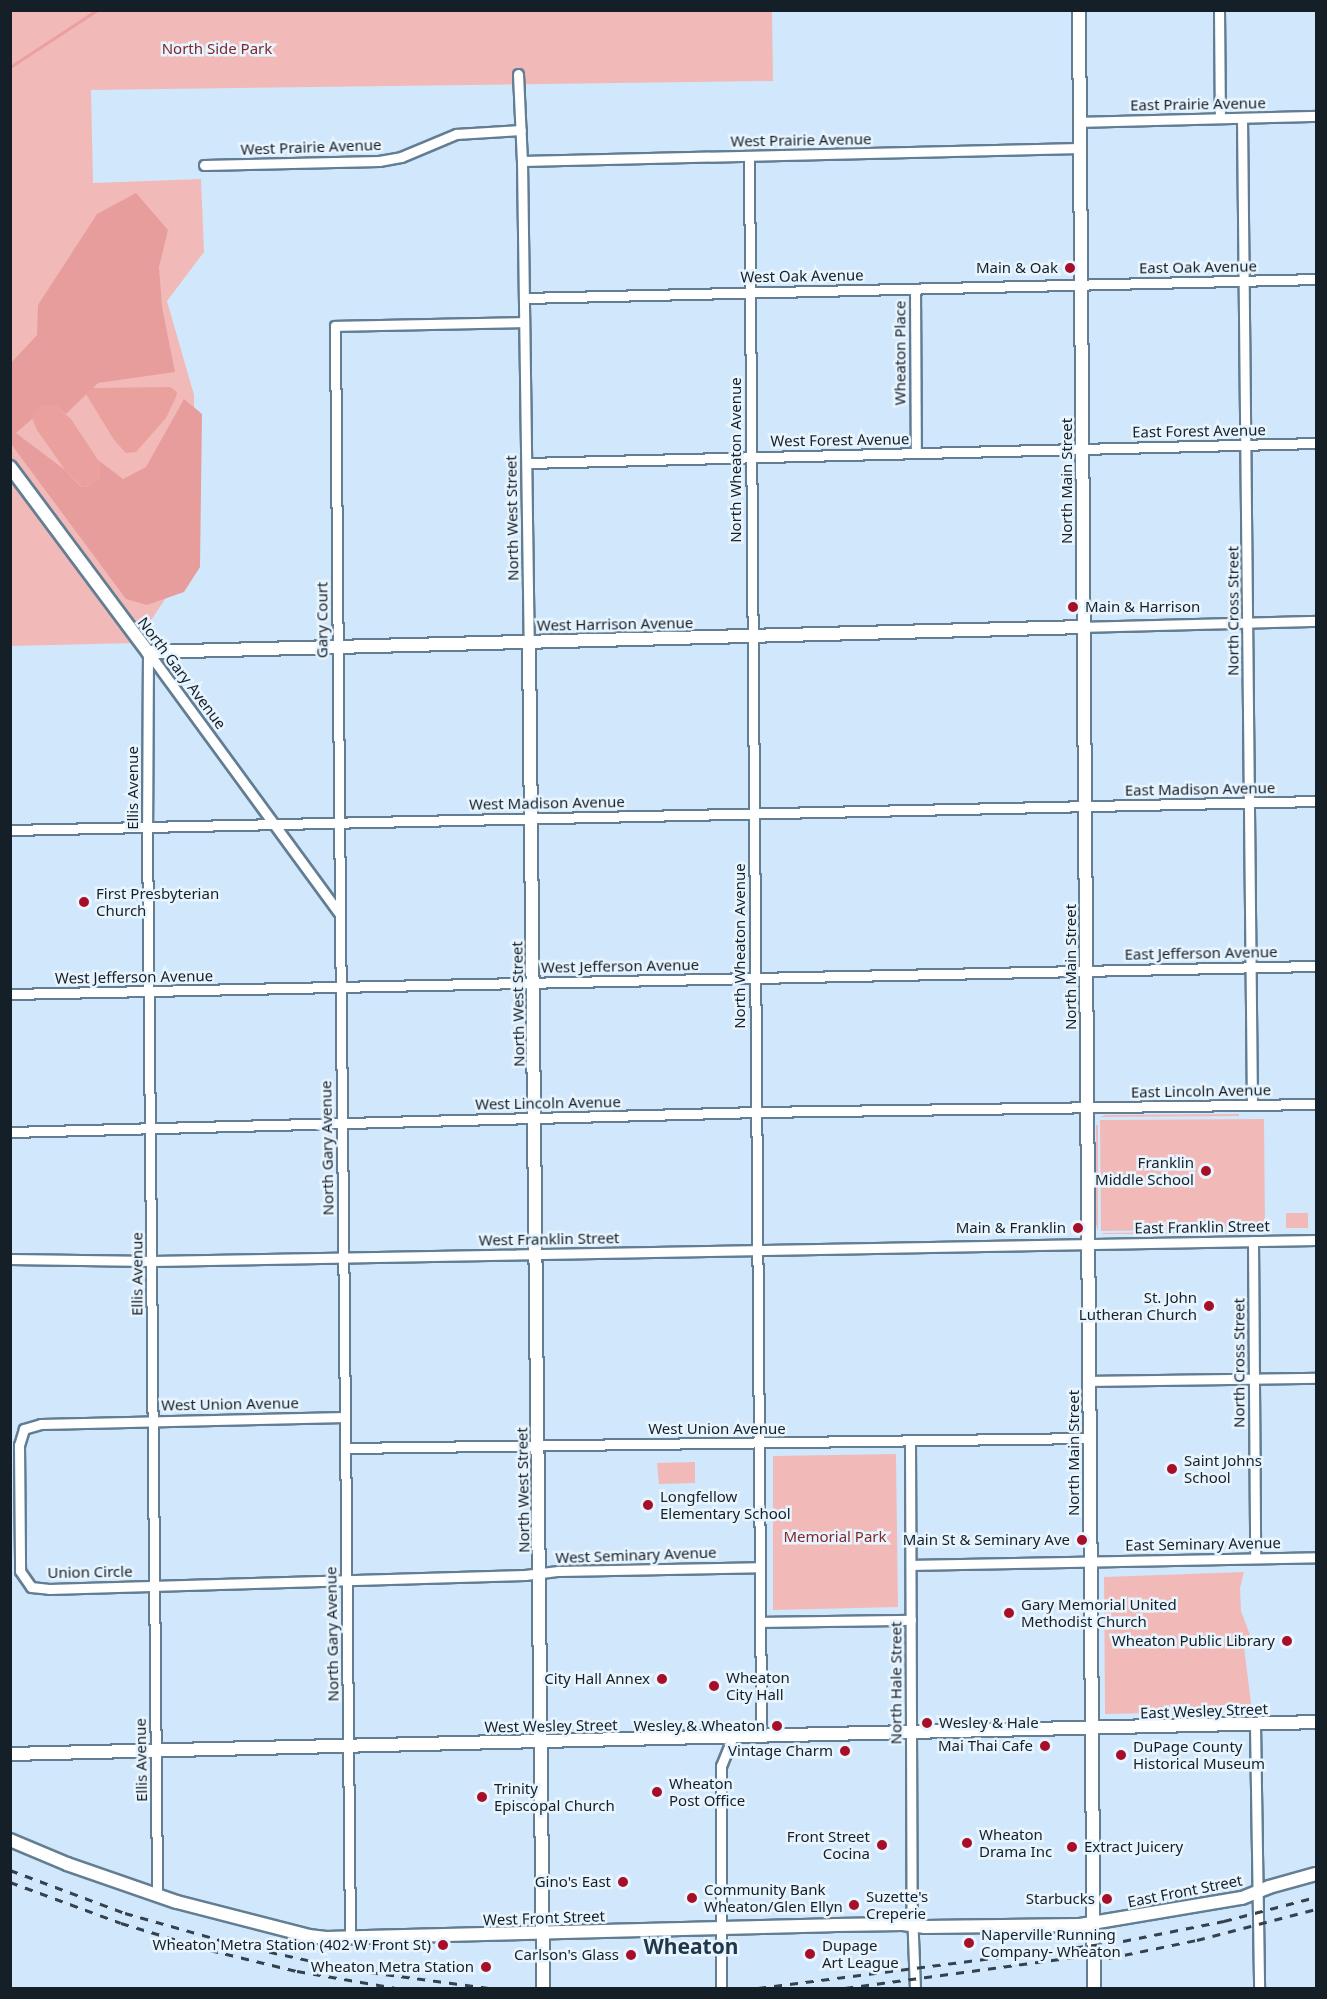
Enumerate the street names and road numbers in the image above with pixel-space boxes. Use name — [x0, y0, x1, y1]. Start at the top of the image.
street label: East Prairie Avenue — [1130, 94, 1266, 114]
street label: West Prairie Avenue — [730, 130, 872, 150]
street label: West Prairie Avenue — [240, 136, 382, 158]
street label: East Oak Avenue — [1139, 257, 1257, 277]
street label: West Oak Avenue — [740, 266, 864, 286]
street label: Wheaton Place — [891, 301, 909, 405]
street label: North Wheaton Avenue — [727, 377, 745, 543]
street label: North Main Street — [1058, 418, 1076, 544]
street label: East Forest Avenue — [1132, 421, 1266, 441]
street label: West Forest Avenue — [770, 430, 910, 450]
street label: North West Street — [502, 455, 522, 581]
street label: North Cross Street — [1224, 546, 1242, 676]
street label: Gary Court — [313, 582, 331, 658]
street label: North Gary Avenue — [134, 614, 230, 732]
street label: West Harrison Avenue — [537, 614, 693, 634]
street label: Ellis Avenue — [124, 746, 142, 830]
street label: East Madison Avenue — [1125, 779, 1275, 799]
street label: West Madison Avenue — [469, 793, 625, 813]
street label: North Wheaton Avenue — [731, 863, 749, 1029]
street label: North Main Street — [1062, 904, 1080, 1030]
street label: North West Street — [508, 941, 528, 1067]
street label: East Jefferson Avenue — [1124, 943, 1278, 963]
street label: West Jefferson Avenue — [541, 956, 699, 976]
street label: West Jefferson Avenue — [55, 967, 213, 987]
street label: North Gary Avenue — [317, 1080, 337, 1216]
street label: East Lincoln Avenue — [1131, 1081, 1271, 1101]
street label: West Lincoln Avenue — [475, 1093, 621, 1113]
street label: East Franklin Street — [1134, 1217, 1270, 1237]
street label: West Franklin Street — [478, 1229, 620, 1249]
street label: Ellis Avenue — [128, 1232, 146, 1316]
street label: North Cross Street — [1230, 1298, 1248, 1428]
street label: North Main Street — [1065, 1390, 1083, 1516]
street label: West Union Avenue — [161, 1394, 299, 1414]
street label: West Union Avenue — [648, 1420, 786, 1438]
street label: North West Street — [513, 1427, 533, 1553]
street label: East Seminary Avenue — [1125, 1534, 1281, 1554]
street label: West Seminary Avenue — [555, 1543, 717, 1567]
street label: Union Circle — [47, 1562, 133, 1582]
street label: North Gary Avenue — [322, 1566, 342, 1702]
street label: North Hale Street — [887, 1622, 905, 1744]
street label: East Wesley Street — [1140, 1700, 1268, 1722]
street label: West Wesley Street — [484, 1716, 618, 1736]
street label: Ellis Avenue — [131, 1718, 151, 1802]
street label: East Front Street — [1126, 1871, 1244, 1911]
street label: West Front Street — [483, 1907, 605, 1929]

